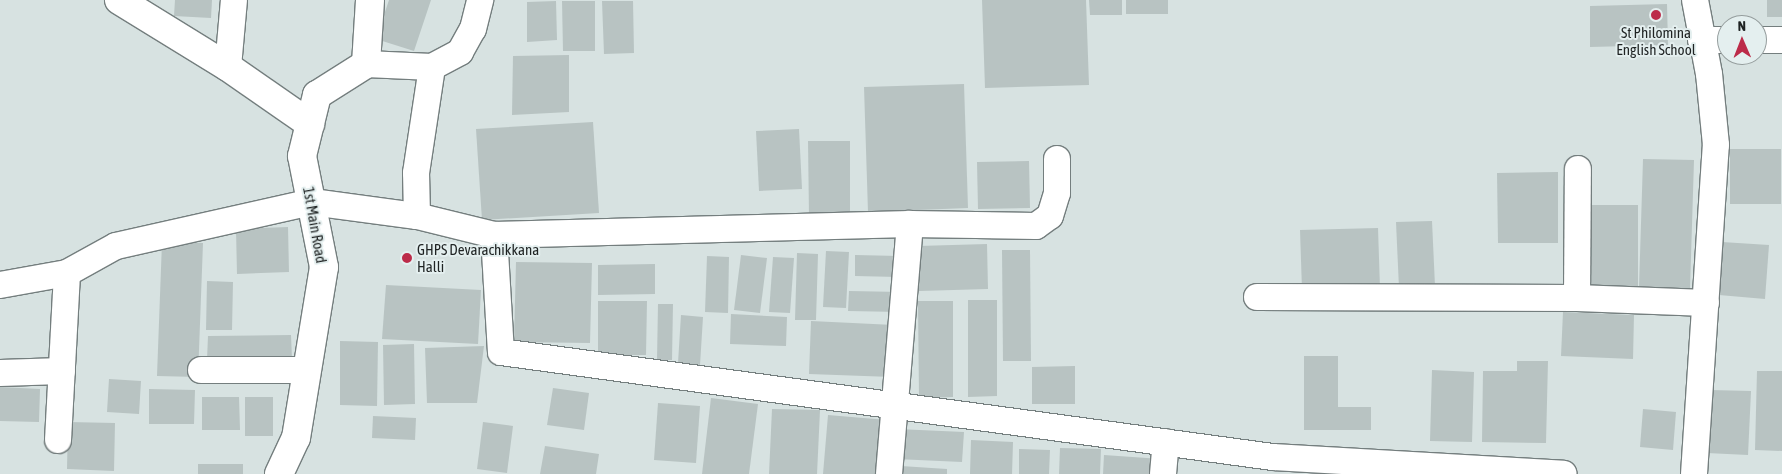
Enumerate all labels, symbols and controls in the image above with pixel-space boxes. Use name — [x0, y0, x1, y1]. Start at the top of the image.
marker: St Philomina English School — [1650, 9, 1662, 21]
north arrow — [1717, 15, 1767, 65]
text: N — [1737, 18, 1746, 34]
place label: St Philomina English School — [1616, 23, 1696, 58]
street label: 1st Main Road — [299, 185, 331, 265]
place label: GHPS Devarachikkana Halli — [417, 240, 539, 275]
marker: GHPS Devarachikkana Halli — [401, 252, 413, 264]

